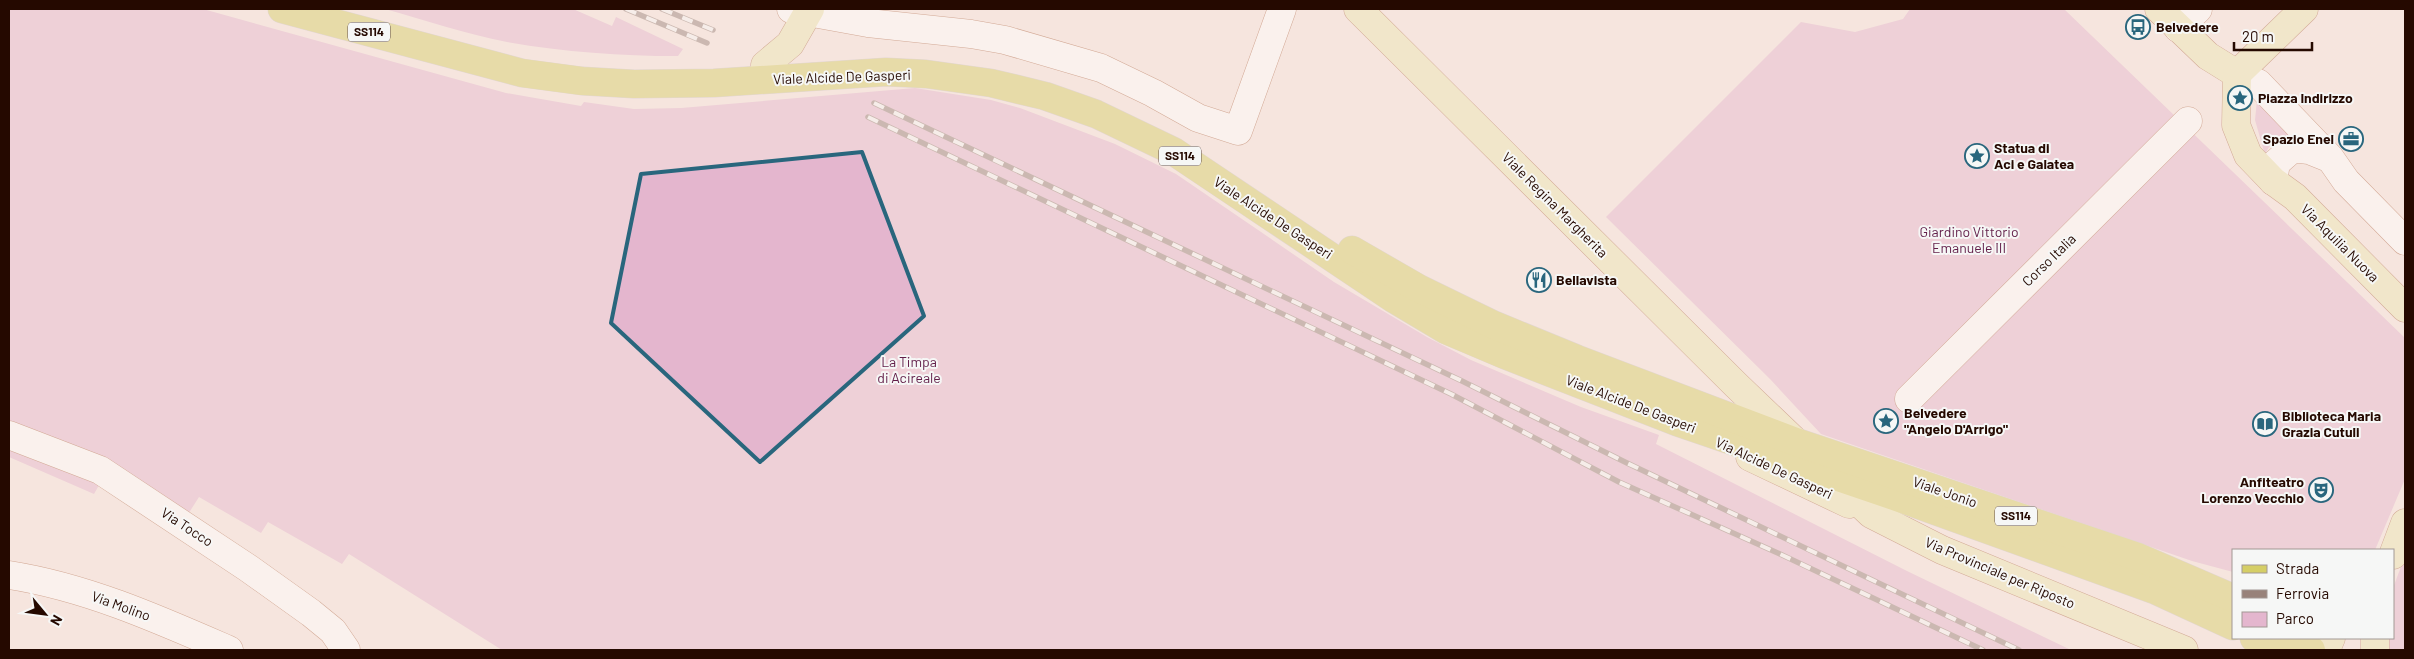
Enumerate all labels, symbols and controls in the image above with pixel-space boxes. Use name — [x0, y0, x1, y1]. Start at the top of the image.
bus stop icon: Belvedere — [2125, 14, 2151, 40]
place label: Belvedere — [2156, 18, 2219, 35]
scale bar — [2234, 20, 2312, 52]
road number: SS114 — [348, 22, 390, 42]
text: 20 m — [2242, 27, 2274, 45]
street label: Viale Alcide De Gasperi — [773, 66, 911, 87]
place icon: Piazza Indirizzo — [2227, 85, 2253, 111]
place label: Piazza Indirizzo — [2258, 89, 2353, 106]
office icon: Spazio Enel — [2338, 126, 2364, 152]
place label: Spazio Enel — [2263, 130, 2334, 147]
place label: Statua di Aci e Galatea — [1994, 139, 2074, 172]
place icon: Statua di Aci e Galatea — [1964, 143, 1990, 169]
road number: SS114 — [1159, 146, 1201, 166]
street label: Viale Regina Margherita — [1499, 148, 1612, 261]
street label: Viale Alcide De Gasperi — [1211, 173, 1336, 262]
street label: Via Aquilia Nuova — [2298, 200, 2383, 285]
park label: Giardino Vittorio Emanuele III — [1919, 223, 2019, 256]
street label: Corso Italia — [2018, 230, 2079, 289]
restaurant icon: Bellavista — [1526, 267, 1552, 293]
place label: Bellavista — [1556, 271, 1617, 288]
park label: La Timpa di Acireale — [877, 353, 941, 386]
street label: Viale Alcide De Gasperi — [1564, 371, 1699, 436]
place label: Belvedere "Angelo D'Arrigo" — [1904, 404, 2008, 437]
place label: Biblioteca Maria Grazia Cutuli — [2282, 407, 2381, 440]
place icon: Belvedere "Angelo D'Arrigo" — [1873, 408, 1899, 434]
library icon: Biblioteca Maria Grazia Cutuli — [2252, 411, 2278, 437]
street label: Via Alcide De Gasperi — [1713, 433, 1835, 502]
street label: Viale Jonio — [1911, 473, 1980, 510]
place label: Anfiteatro Lorenzo Vecchio — [2201, 473, 2304, 506]
theatre icon: Anfiteatro Lorenzo Vecchio — [2308, 477, 2334, 503]
street label: Via Tocco — [158, 504, 216, 550]
road number: SS114 — [1995, 506, 2037, 526]
street label: Via Provinciale per Riposto — [1923, 533, 2078, 612]
legend — [2232, 549, 2394, 639]
text: Strada — [2276, 559, 2319, 577]
text: Ferrovia — [2276, 584, 2329, 602]
street label: Via Molino — [89, 587, 153, 624]
north arrow — [20, 589, 70, 639]
text: Parco — [2276, 609, 2314, 627]
text: N — [47, 612, 66, 629]

